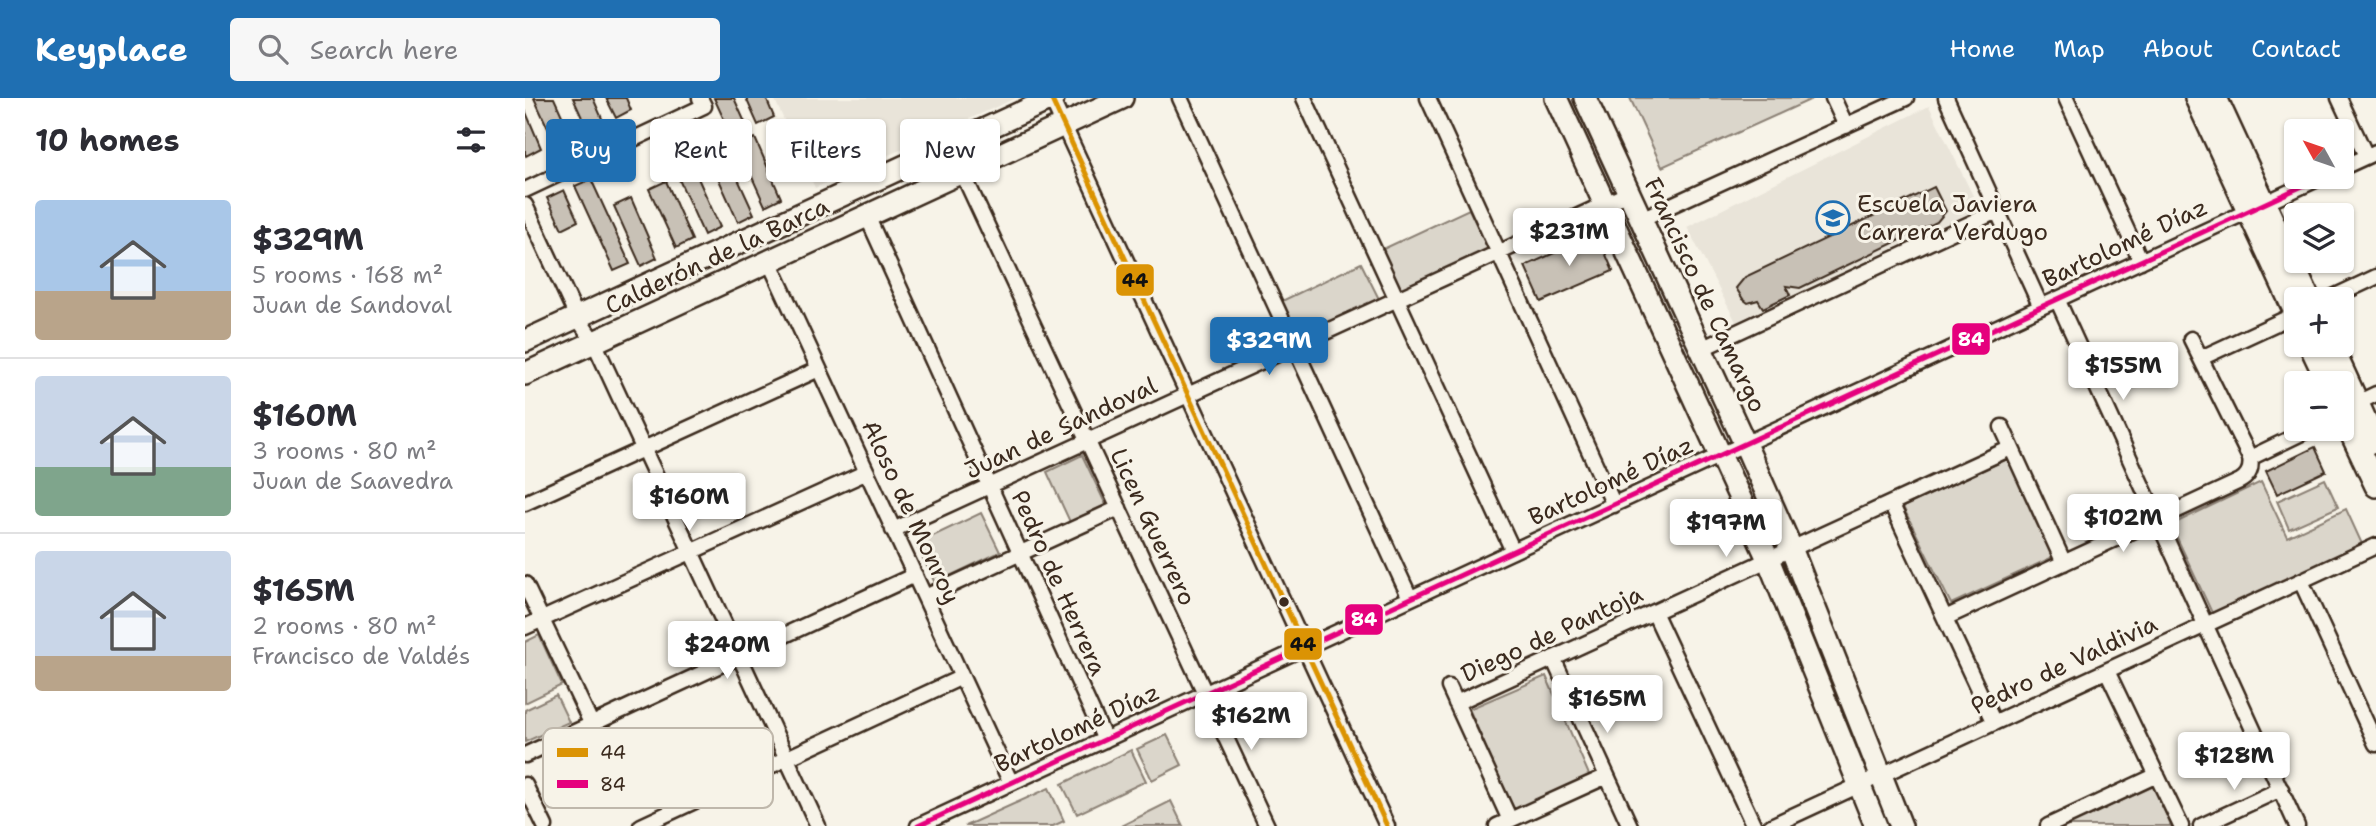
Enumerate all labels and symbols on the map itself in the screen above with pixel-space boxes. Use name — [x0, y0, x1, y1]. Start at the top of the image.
north arrow — [2284, 119, 2354, 189]
street label: Francisco de Camargo — [1636, 172, 1774, 418]
place label: Escuela Javiera Carrera Verdugo — [1857, 188, 2048, 248]
street label: Calderón de la Barca — [600, 190, 834, 322]
street label: Bartolomé Díaz — [2037, 191, 2213, 295]
school or university icon: Escuela Javiera Carrera Verdugo — [1814, 199, 1852, 237]
pin: $231M — [1520, 208, 1618, 268]
line badge: 44 — [1115, 263, 1155, 297]
text: 44 — [1122, 268, 1149, 293]
pin: $329M — [1220, 317, 1318, 377]
line badge: 84 — [1951, 322, 1991, 356]
text: 84 — [1958, 327, 1985, 352]
pin: $155M — [2074, 342, 2172, 402]
street label: Juan de Sandoval — [960, 369, 1163, 487]
street label: Aloso de Monroy — [854, 415, 968, 609]
street label: Bartolomé Díaz — [1523, 429, 1699, 533]
street label: Licen Guerrero — [1103, 443, 1203, 611]
pin: $160M — [640, 474, 738, 533]
street label: Pedro de Herrera — [1004, 485, 1114, 681]
pin: $102M — [2074, 494, 2172, 554]
pin: $197M — [1677, 500, 1775, 559]
street label: Diego de Pantoja — [1456, 578, 1648, 690]
unlabelled marker — [1277, 595, 1291, 609]
line badge: 84 — [1344, 603, 1384, 636]
text: 84 — [1351, 607, 1378, 632]
street label: Pedro de Valdivia — [1966, 608, 2163, 722]
pin: $240M — [678, 622, 776, 681]
line badge: 44 — [1283, 627, 1323, 661]
text: 44 — [1290, 632, 1317, 657]
street label: Bartolomé Díaz — [989, 676, 1165, 780]
pin: $165M — [1558, 676, 1656, 735]
pin: $162M — [1202, 692, 1300, 752]
legend — [543, 728, 773, 808]
pin: $128M — [2185, 732, 2283, 792]
text: 44 — [600, 740, 626, 765]
text: 84 — [600, 772, 626, 797]

